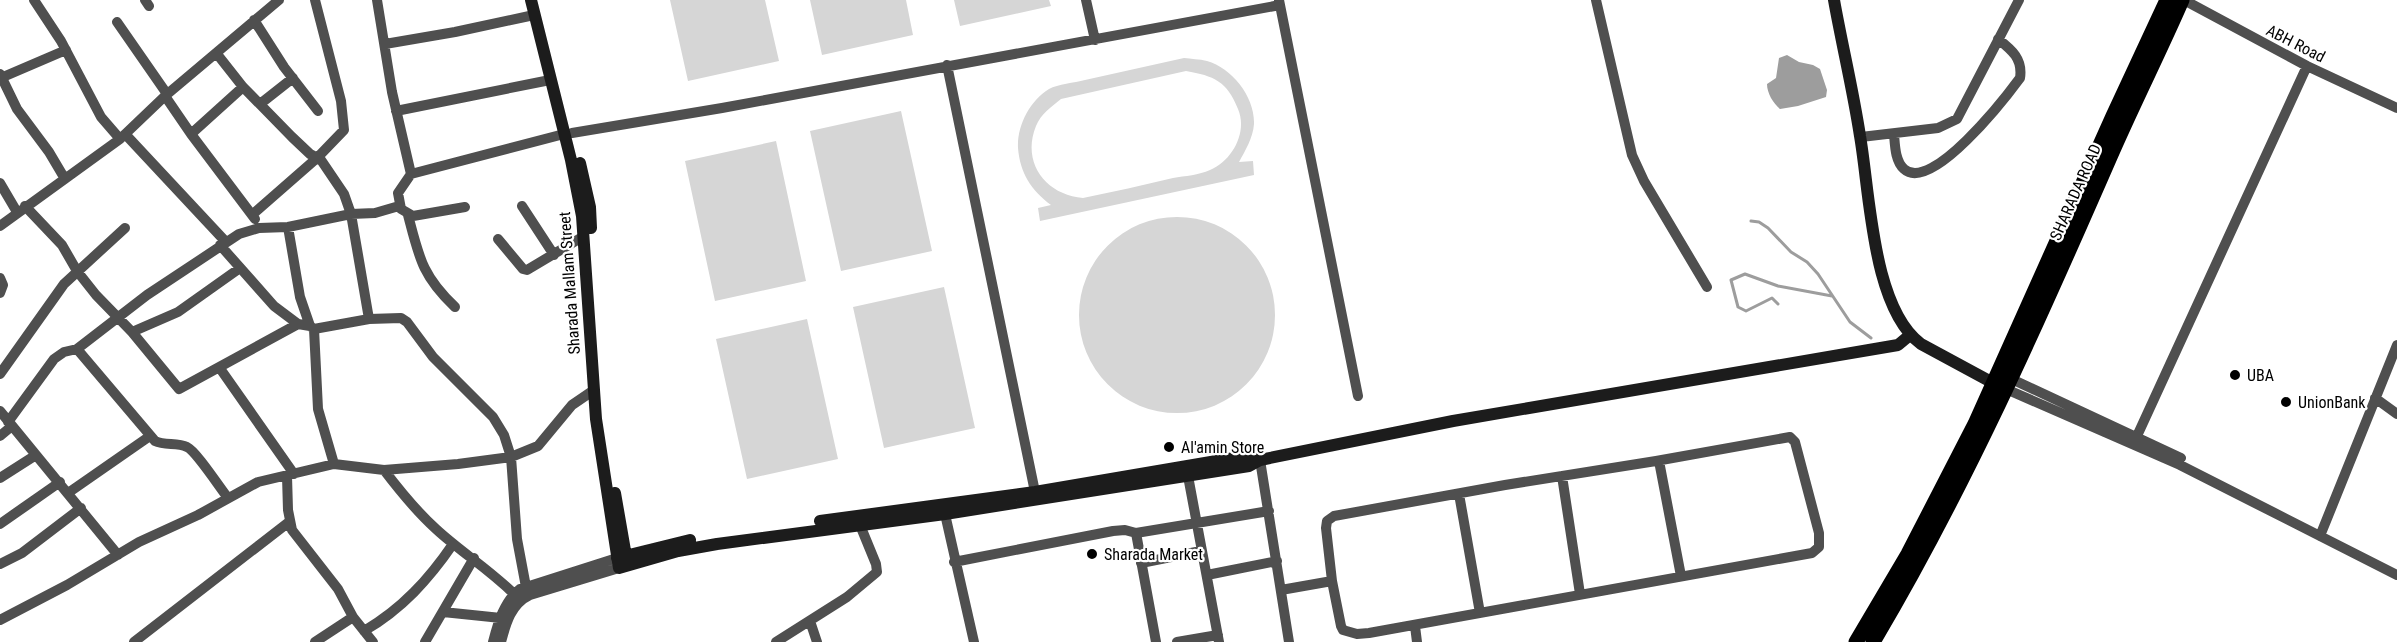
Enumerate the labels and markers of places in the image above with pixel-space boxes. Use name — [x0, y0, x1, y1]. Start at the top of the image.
place label: UBA — [2247, 366, 2274, 385]
marker: UBA — [2228, 368, 2242, 382]
place label: UnionBank — [2298, 393, 2366, 412]
marker: UnionBank — [2279, 395, 2293, 409]
place label: Al'amin Store — [1181, 438, 1264, 457]
marker: Al'amin Store — [1162, 440, 1176, 454]
place label: Sharada Market — [1104, 545, 1203, 564]
marker: Sharada Market — [1085, 547, 1099, 561]

